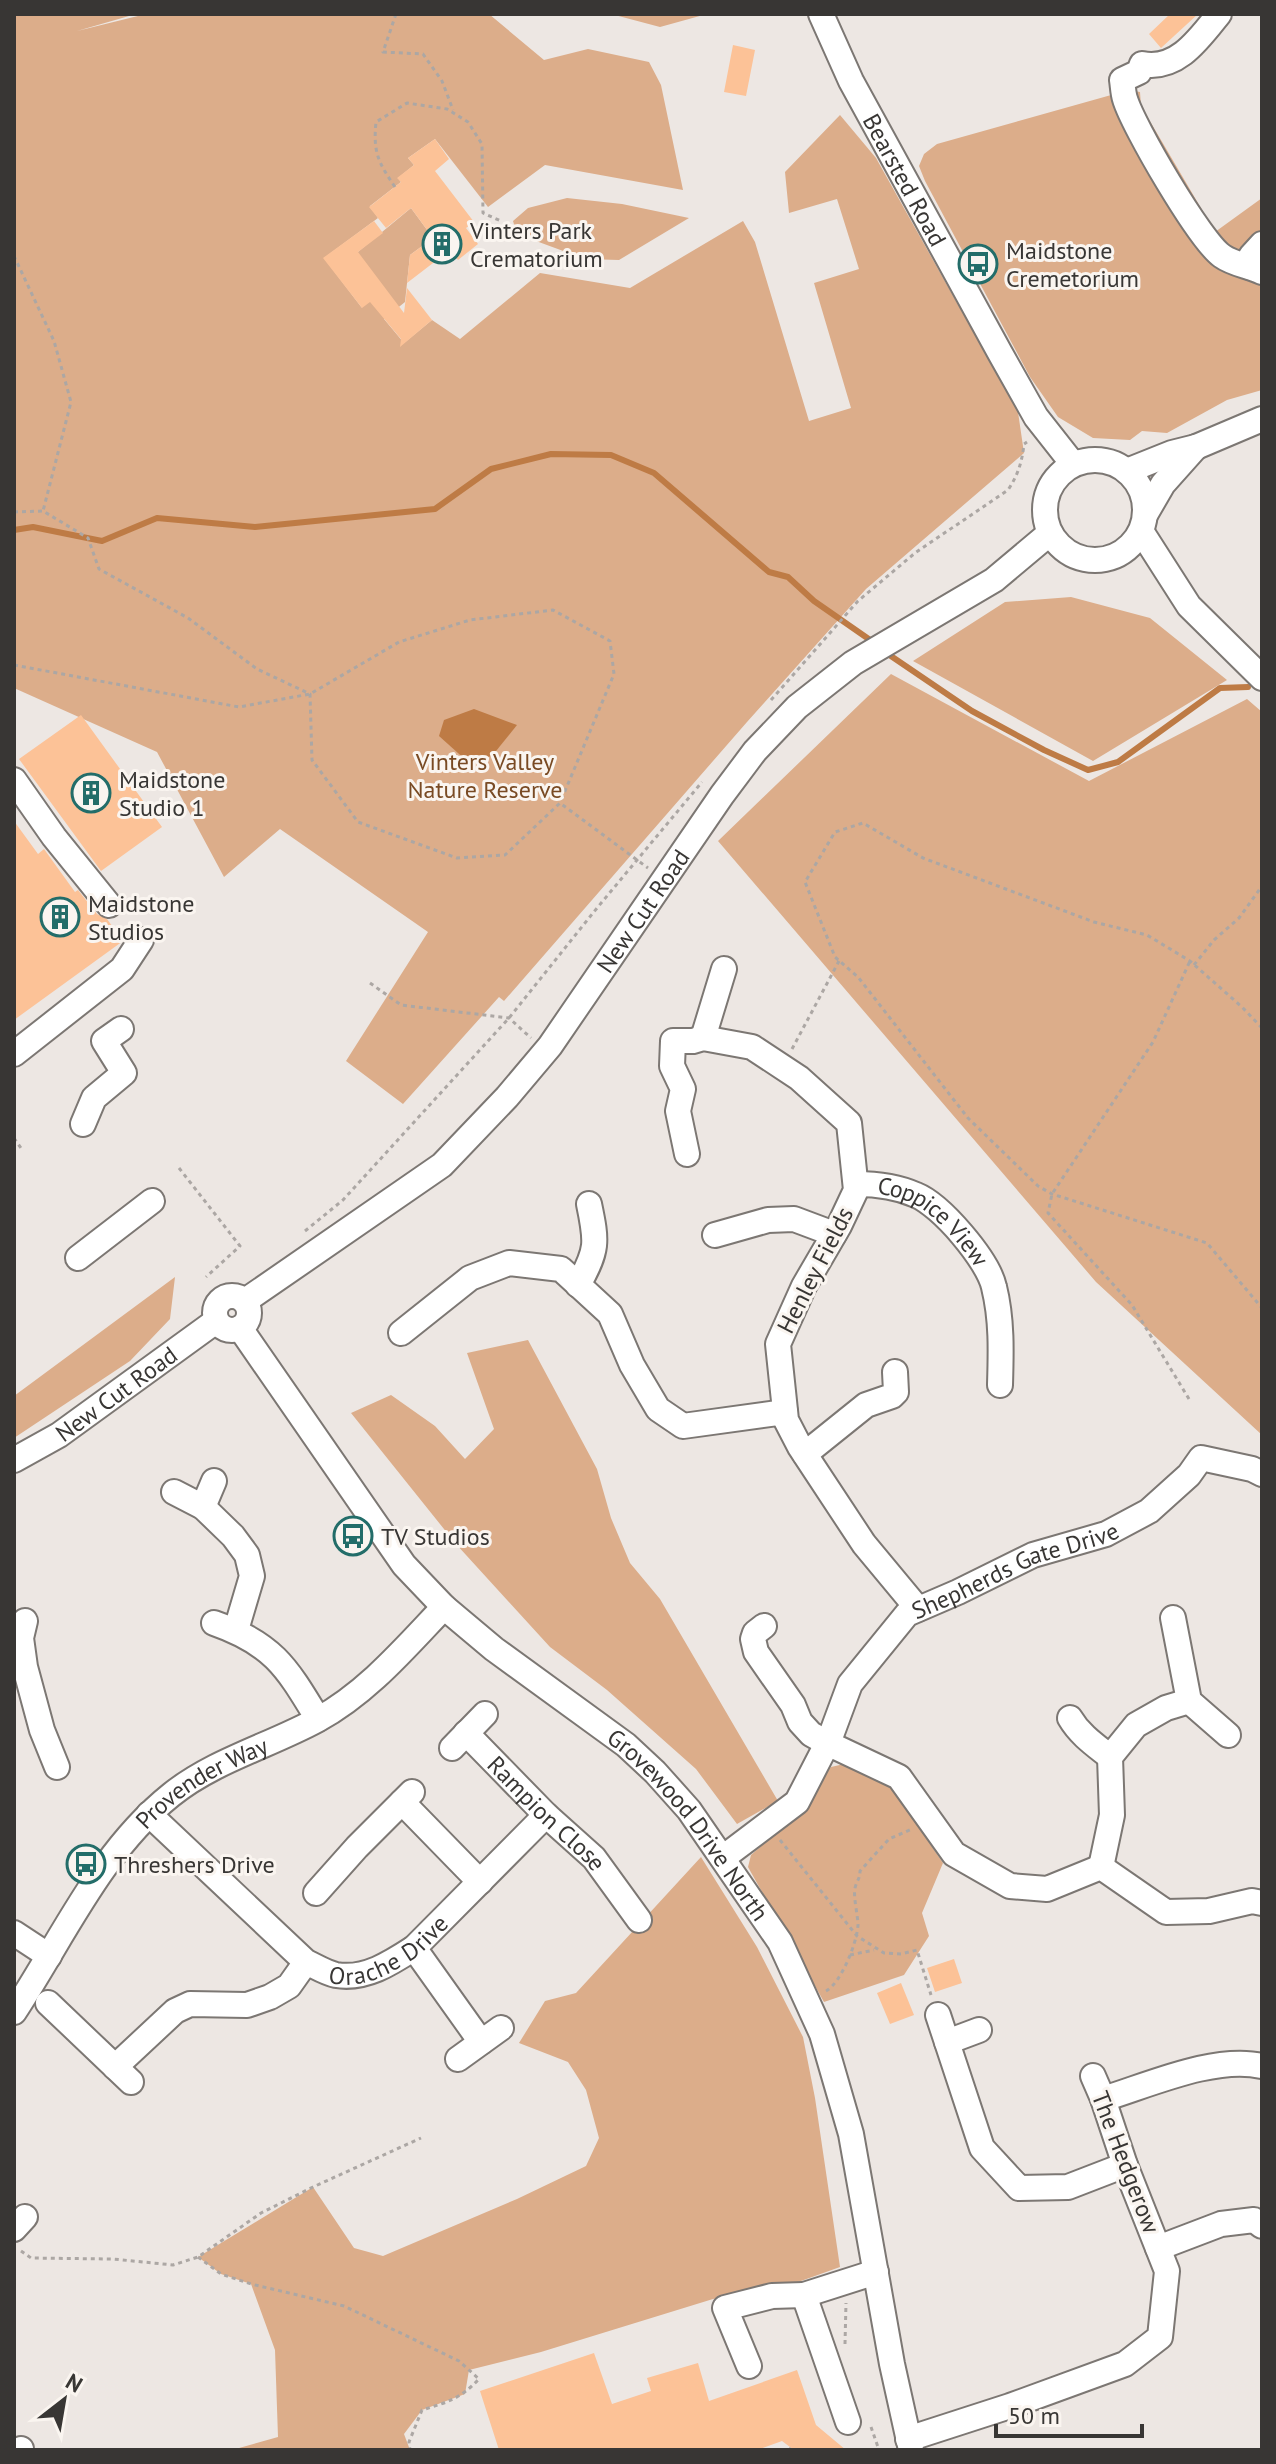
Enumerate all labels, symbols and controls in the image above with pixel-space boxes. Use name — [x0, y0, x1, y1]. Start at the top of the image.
street label: Bearsted Road — [856, 108, 954, 252]
place label: Vinters Park Crematorium — [469, 215, 603, 274]
building icon: Vinters Park Crematorium — [421, 223, 463, 265]
place label: Maidstone Cremetorium — [1006, 235, 1139, 294]
bus stop icon: Maidstone Cremetorium — [957, 243, 999, 285]
park label: Vinters Valley Nature Reserve — [407, 746, 563, 805]
place label: Maidstone Studio 1 — [119, 764, 225, 823]
building icon: Maidstone Studio 1 — [70, 772, 112, 814]
street label: New Cut Road — [589, 843, 696, 979]
place label: Maidstone Studios — [88, 888, 194, 947]
building icon: Maidstone Studios — [39, 896, 81, 938]
street label: Coppice View — [876, 1170, 996, 1272]
street label: Henley Fields — [770, 1202, 860, 1338]
street label: New Cut Road — [49, 1339, 183, 1448]
bus stop icon: TV Studios — [332, 1515, 374, 1557]
street label: Shepherds Gate Drive — [907, 1515, 1124, 1626]
place label: TV Studios — [381, 1521, 490, 1552]
street label: Grovewood Drive North — [601, 1721, 776, 1927]
street label: Provender Way — [128, 1730, 272, 1835]
street label: Rampion Close — [481, 1749, 613, 1877]
bus stop icon: Threshers Drive — [65, 1843, 107, 1885]
place label: Threshers Drive — [114, 1849, 275, 1880]
street label: Orache Drive — [327, 1908, 454, 1992]
street label: The Hedgerow — [1085, 2087, 1167, 2238]
north arrow — [24, 2360, 104, 2440]
text: N — [61, 2367, 88, 2399]
scale bar — [996, 2388, 1142, 2438]
text: 50 m — [1008, 2400, 1060, 2431]

